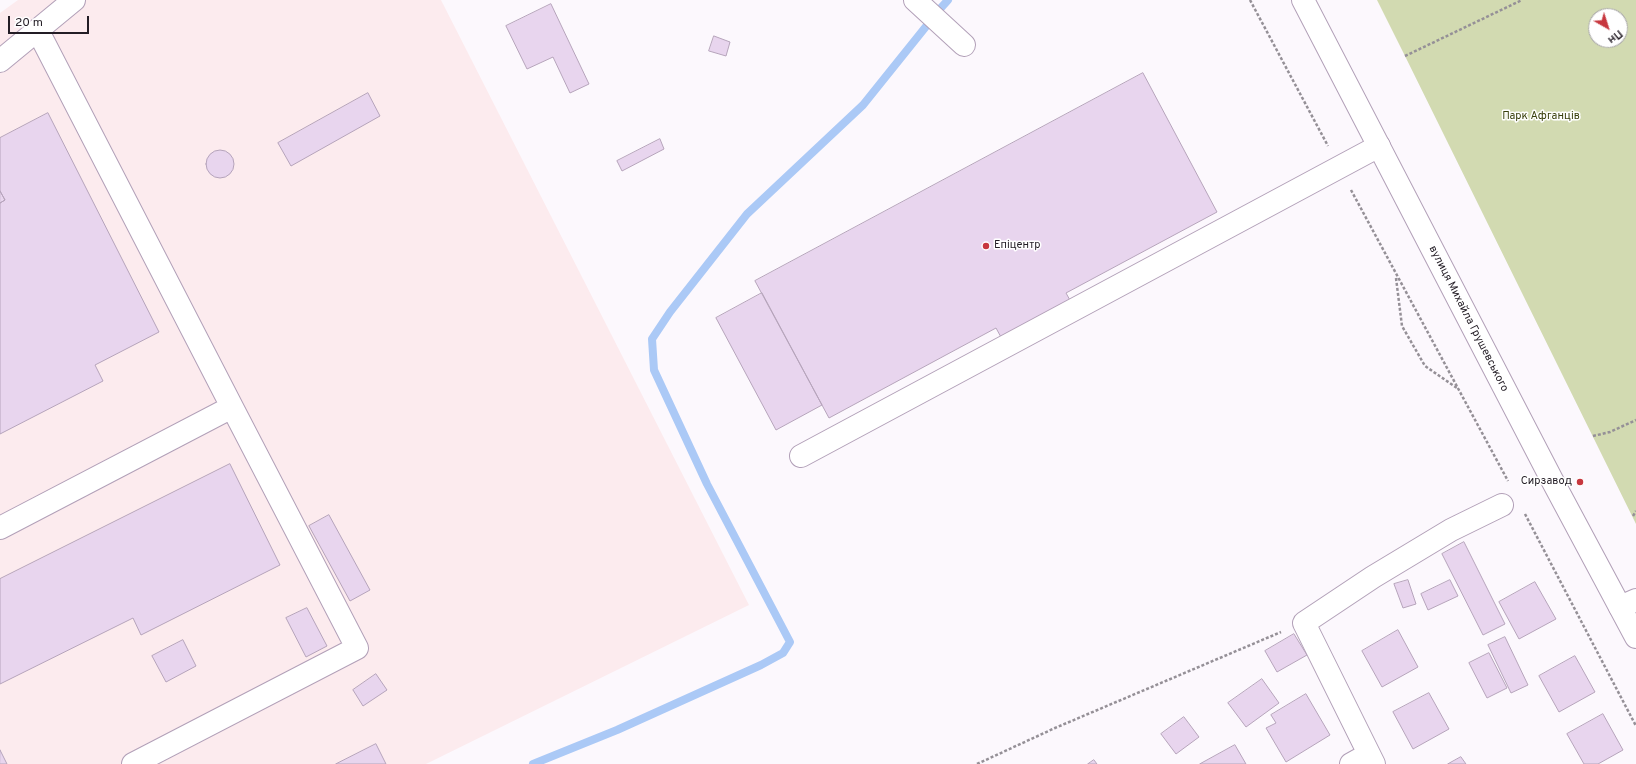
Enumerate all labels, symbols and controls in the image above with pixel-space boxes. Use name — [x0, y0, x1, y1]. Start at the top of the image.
scale bar — [10, 8, 91, 34]
north arrow — [1588, 8, 1628, 48]
text: 20 m — [15, 15, 43, 31]
text: Пн — [1605, 26, 1625, 47]
park label: Парк Афганців — [1502, 110, 1580, 124]
place label: Епіцентр — [994, 239, 1040, 253]
marker: Епіцентр — [981, 241, 991, 251]
street label: вулиця Михайла Грушевського — [1425, 244, 1511, 394]
place label: Сирзавод — [1521, 475, 1572, 489]
marker: Сирзавод — [1575, 477, 1585, 487]

